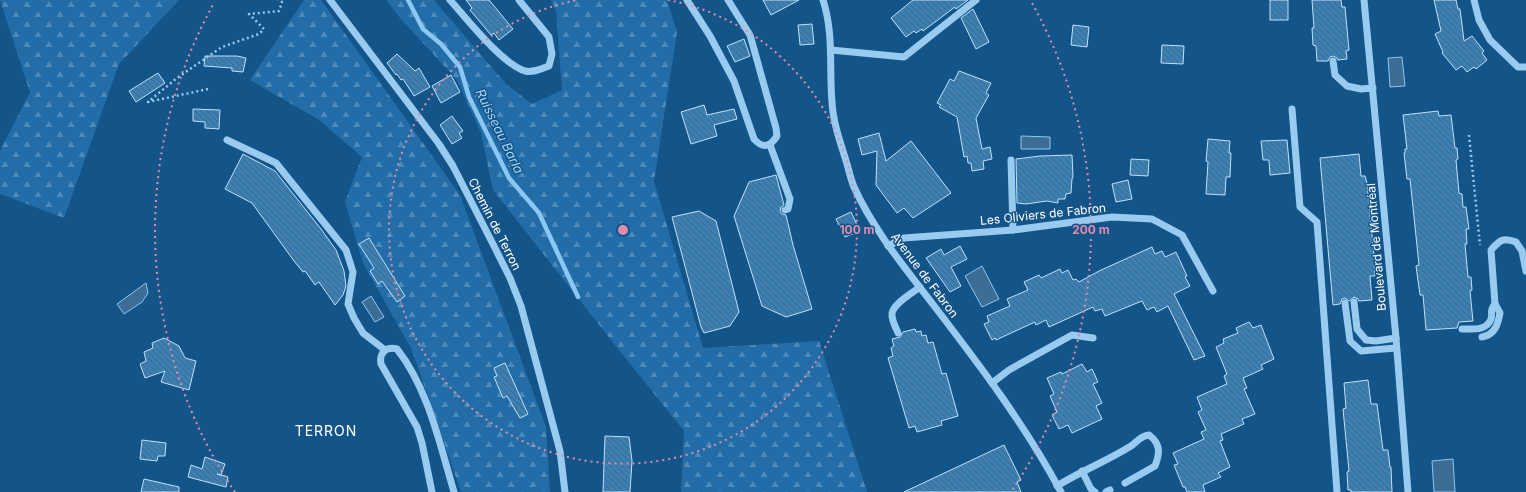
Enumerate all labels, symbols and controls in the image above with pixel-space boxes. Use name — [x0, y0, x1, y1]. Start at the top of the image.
water label: Ruisseau Barla — [473, 86, 527, 176]
street label: Chemin de Terron — [465, 175, 525, 273]
street label: Boulevard de Montréal — [1363, 183, 1389, 311]
street label: Les Oliviers de Fabron — [979, 200, 1107, 228]
text: 100 m — [839, 222, 875, 237]
text: 200 m — [1072, 222, 1110, 237]
centre of rings — [616, 223, 630, 237]
street label: Avenue de Fabron — [888, 229, 962, 321]
district label: TERRON — [295, 422, 357, 439]

